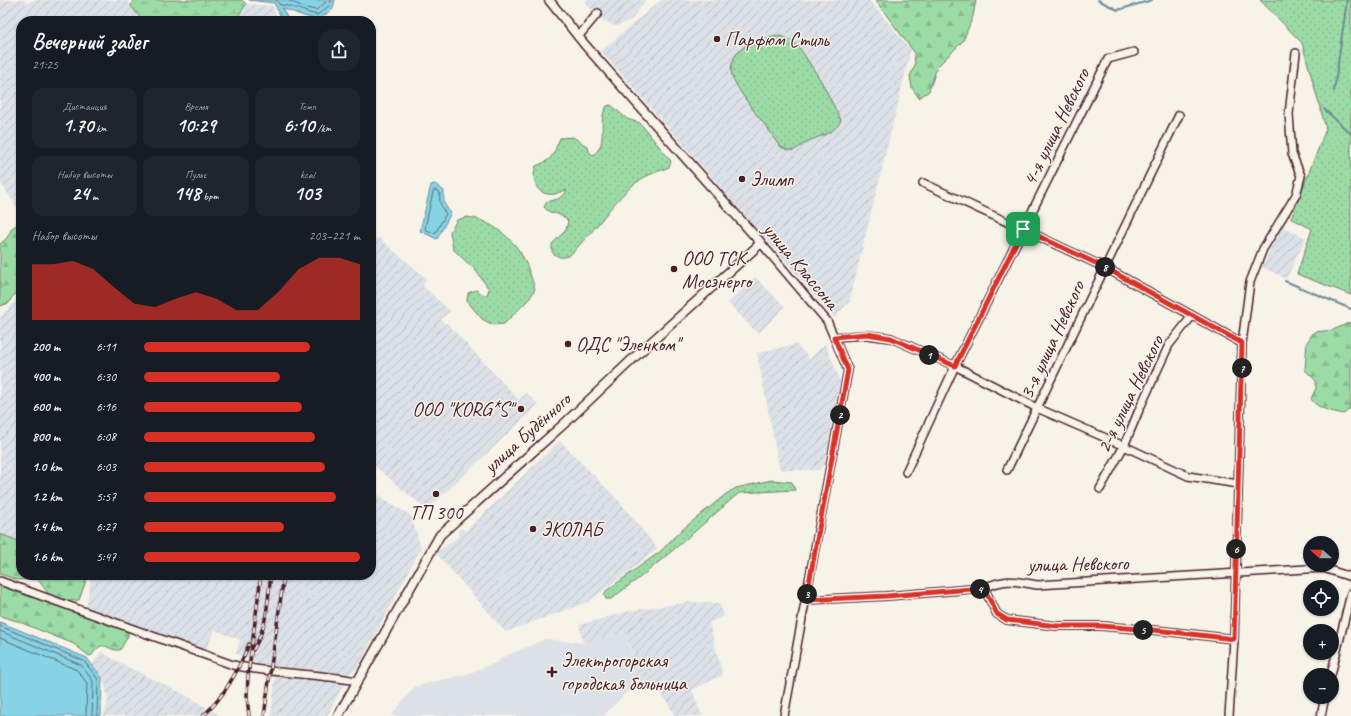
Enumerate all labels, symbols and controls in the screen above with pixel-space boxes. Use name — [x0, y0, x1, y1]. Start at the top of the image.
place label: Парфюм Стиль — [725, 27, 830, 52]
text: Вечерний забег — [32, 28, 147, 56]
button: share — [318, 29, 360, 71]
marker: Парфюм Стиль — [712, 34, 722, 44]
text: 21:25 — [32, 57, 58, 73]
street label: 4-я улица Невского — [1017, 63, 1096, 190]
text: Дистанция — [63, 99, 107, 113]
text: Время — [184, 99, 208, 113]
text: Темп — [298, 99, 316, 113]
text: 1.70 — [63, 113, 93, 138]
text: 10:29 — [176, 113, 216, 138]
text: 6:10 — [283, 113, 315, 138]
text: km — [93, 121, 107, 135]
text: /km — [315, 121, 332, 135]
text: Набор высоты — [57, 167, 112, 181]
text: Пульс — [185, 167, 207, 181]
text: kcal — [300, 167, 315, 181]
place label: Элимп — [750, 167, 795, 192]
marker: Элимп — [737, 174, 747, 184]
text: 24 — [71, 181, 89, 206]
text: 148 — [174, 181, 201, 206]
text: 103 — [294, 181, 321, 206]
text: m — [89, 189, 98, 203]
text: bpm — [201, 189, 218, 203]
pin — [1006, 212, 1040, 246]
street label: улица Классона — [757, 217, 846, 316]
icon: arrive — [1012, 218, 1034, 240]
text: Набор высоты — [32, 228, 97, 244]
text: 203–221 m — [309, 228, 360, 244]
place label: ООО ТСК Мосэнерго — [682, 246, 753, 294]
pin: 8 — [1095, 257, 1115, 277]
text: 8 — [1103, 260, 1107, 274]
marker: ООО ТСК Мосэнерго — [669, 264, 679, 274]
street label: 3-я улица Невского — [1014, 276, 1091, 403]
street label: 2-я улица Невского — [1091, 330, 1170, 457]
place label: ОДС "Эленком" — [576, 332, 684, 357]
text: 200 m — [32, 339, 60, 355]
text: 6:11 — [96, 339, 116, 355]
marker: ОДС "Эленком" — [563, 339, 573, 349]
pin: 1 — [919, 345, 939, 365]
text: 1 — [927, 348, 931, 362]
pin: 7 — [1232, 358, 1252, 378]
text: 7 — [1240, 361, 1244, 375]
text: 400 m — [32, 369, 60, 385]
text: 6:30 — [96, 369, 116, 385]
street label: улица Будённого — [477, 386, 577, 479]
place label: ООО "KORG*S" — [412, 397, 517, 422]
text: 600 m — [32, 399, 60, 415]
text: 6:16 — [96, 399, 116, 415]
marker: ООО "KORG*S" — [516, 404, 526, 414]
pin: 2 — [830, 405, 850, 425]
text: 2 — [838, 408, 842, 422]
text: 800 m — [32, 429, 60, 445]
text: 6:08 — [96, 429, 116, 445]
text: 1.0 km — [32, 459, 62, 475]
text: 6:03 — [96, 459, 116, 475]
text: 1.2 km — [32, 489, 62, 505]
text: 5:57 — [96, 489, 116, 505]
marker: ТП 300 — [431, 489, 441, 499]
place label: ТП 300 — [409, 500, 465, 525]
place label: ЭКОЛАБ — [541, 517, 605, 542]
text: 1.4 km — [32, 519, 62, 535]
text: 6:27 — [96, 519, 116, 535]
marker: ЭКОЛАБ — [528, 524, 538, 534]
north arrow — [1303, 536, 1339, 572]
map controls — [1303, 536, 1339, 704]
pin: 6 — [1226, 539, 1246, 559]
text: 6 — [1233, 542, 1239, 556]
text: 1.6 km — [32, 549, 63, 565]
text: 5:47 — [96, 549, 116, 565]
street label: улица Невского — [1026, 551, 1130, 577]
pin: 4 — [970, 579, 990, 599]
button: locate — [1303, 580, 1339, 616]
text: 4 — [978, 582, 982, 596]
pin: 3 — [797, 584, 817, 604]
text: 3 — [805, 587, 809, 601]
pin: 5 — [1133, 620, 1153, 640]
text: 5 — [1141, 623, 1145, 637]
button: + — [1303, 624, 1339, 660]
place label: Электрогорская городская больница — [561, 648, 688, 696]
marker: Электрогорская городская больница — [546, 666, 558, 678]
button: − — [1303, 668, 1339, 704]

